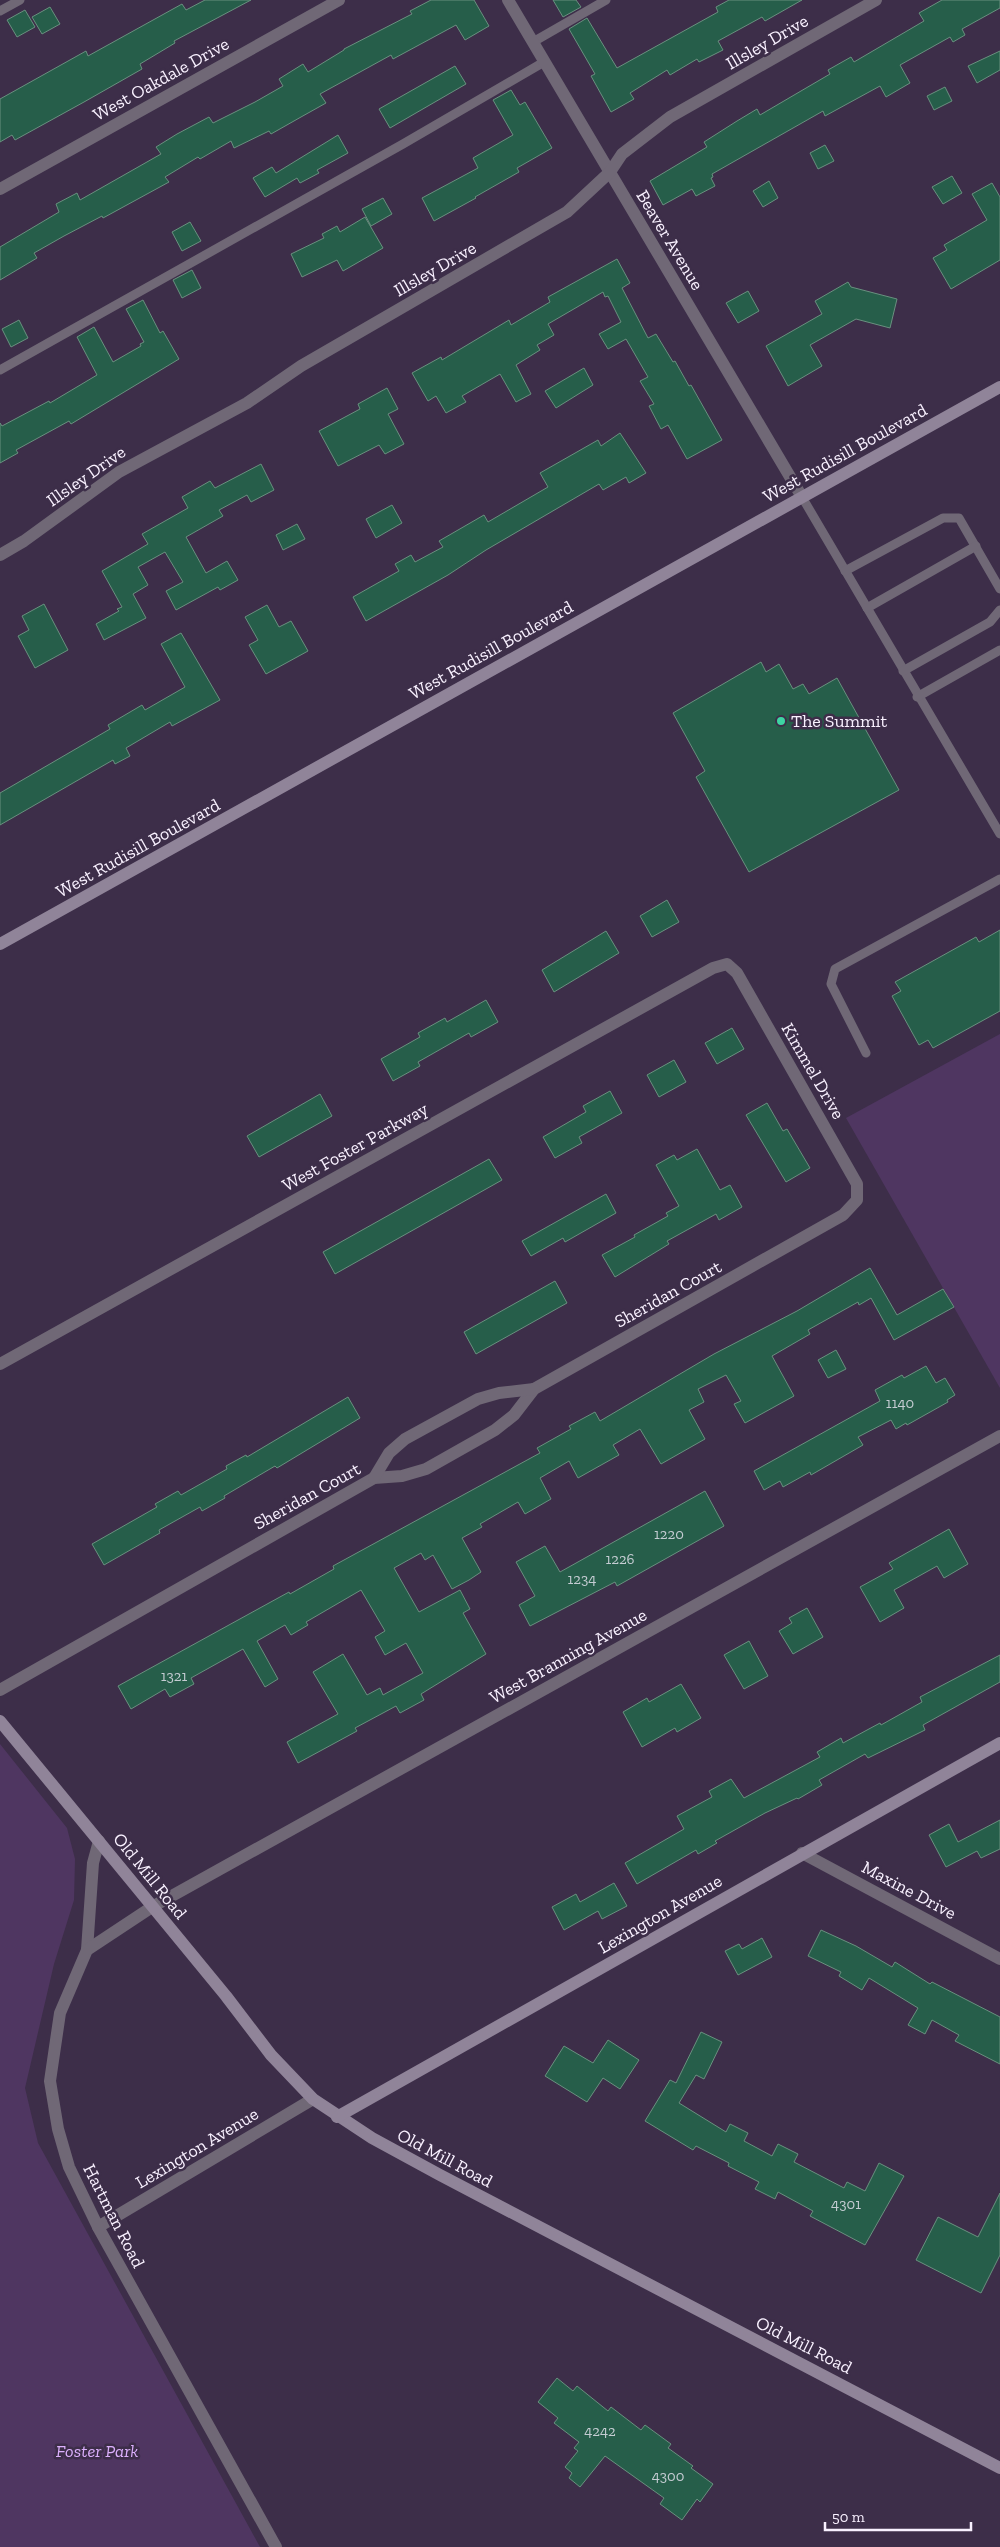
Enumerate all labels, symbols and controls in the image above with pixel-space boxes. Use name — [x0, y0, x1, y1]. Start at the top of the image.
street label: Illsley Drive — [722, 10, 812, 74]
street label: West Oakdale Drive — [89, 32, 233, 126]
street label: Beaver Avenue — [632, 186, 708, 294]
street label: Illsley Drive — [390, 237, 480, 301]
street label: West Rudisill Boulevard — [759, 399, 931, 507]
street label: Illsley Drive — [42, 441, 130, 511]
street label: West Rudisill Boulevard — [405, 596, 577, 704]
place label: The Summit — [791, 710, 888, 732]
marker: The Summit — [775, 715, 787, 727]
street label: West Rudisill Boulevard — [52, 794, 224, 902]
street label: Kimmel Drive — [777, 1019, 849, 1123]
street label: West Foster Parkway — [278, 1097, 432, 1196]
street label: Sheridan Court — [611, 1255, 726, 1332]
house number: 1140 — [886, 1394, 914, 1412]
street label: Sheridan Court — [250, 1457, 365, 1534]
house number: 1220 — [654, 1525, 684, 1543]
house number: 1226 — [605, 1550, 635, 1568]
house number: 1234 — [568, 1570, 596, 1588]
street label: West Branning Avenue — [485, 1604, 651, 1708]
house number: 1321 — [161, 1667, 188, 1685]
street label: Old Mill Road — [108, 1828, 192, 1924]
street label: Maxine Drive — [858, 1856, 960, 1924]
street label: Lexington Avenue — [594, 1870, 726, 1958]
street label: Lexington Avenue — [132, 2103, 262, 2193]
street label: Old Mill Road — [394, 2124, 497, 2192]
street label: Hartman Road — [78, 2160, 150, 2272]
house number: 4301 — [831, 2195, 861, 2213]
street label: Old Mill Road — [752, 2311, 856, 2379]
house number: 4242 — [584, 2422, 616, 2440]
park label: Foster Park — [56, 2440, 138, 2462]
house number: 4300 — [652, 2467, 684, 2485]
scale bar — [825, 2500, 971, 2532]
text: 50 m — [832, 2508, 865, 2526]

